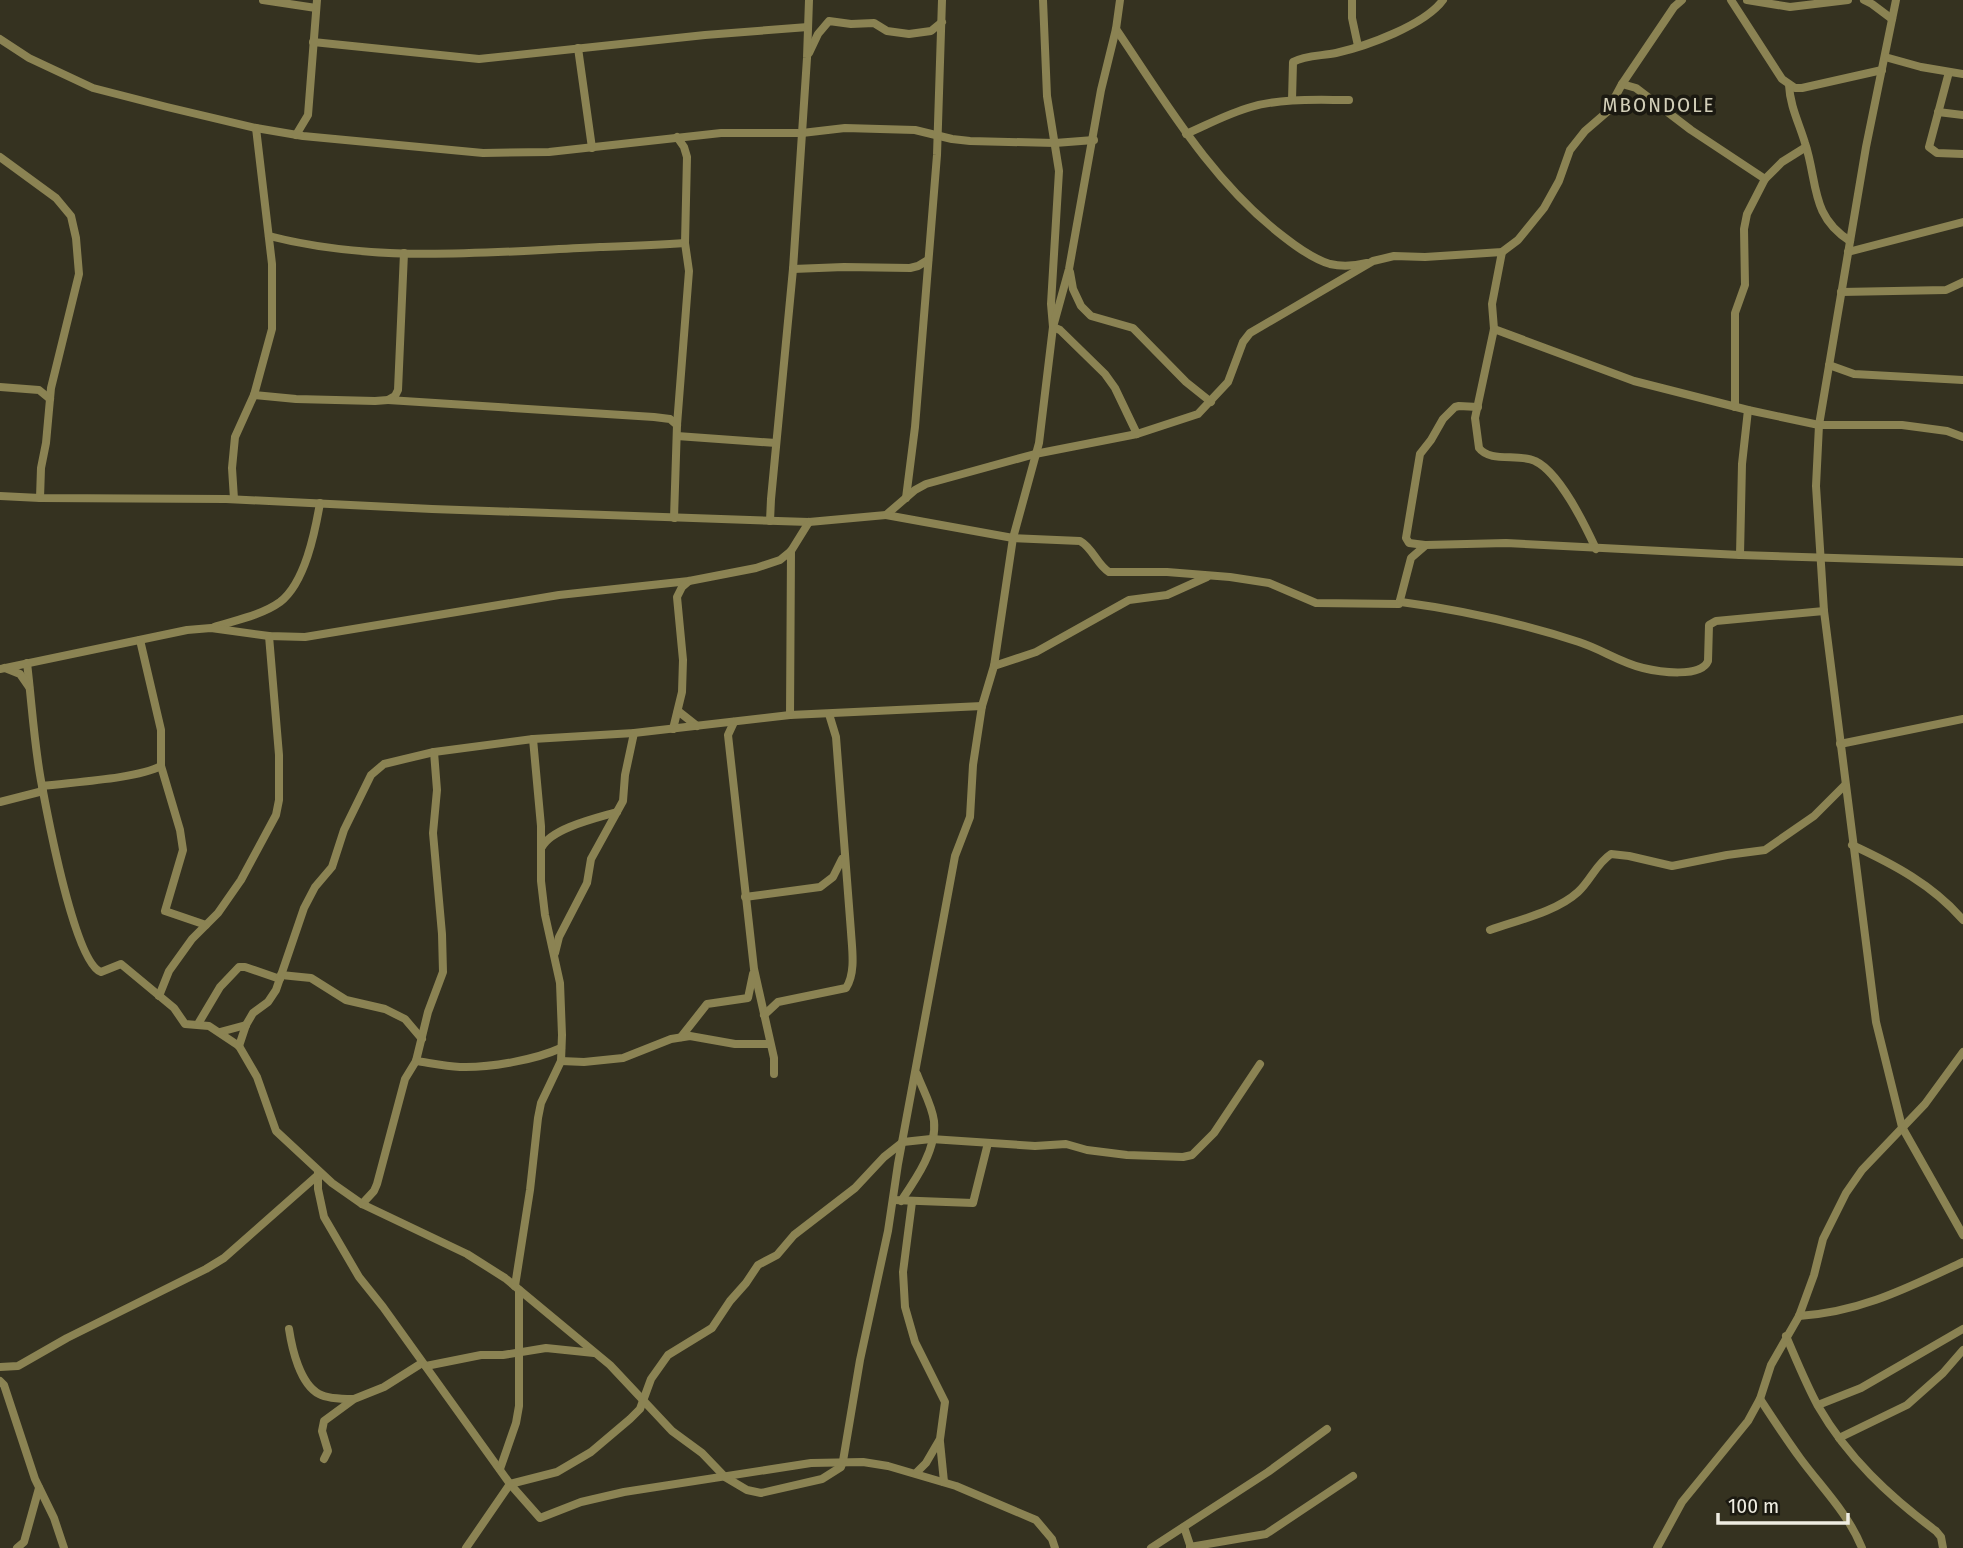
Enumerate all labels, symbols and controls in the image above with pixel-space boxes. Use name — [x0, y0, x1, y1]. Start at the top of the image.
district label: MBONDOLE — [1603, 92, 1715, 118]
scale bar — [1718, 1482, 1848, 1526]
text: 100 m — [1728, 1493, 1779, 1519]

